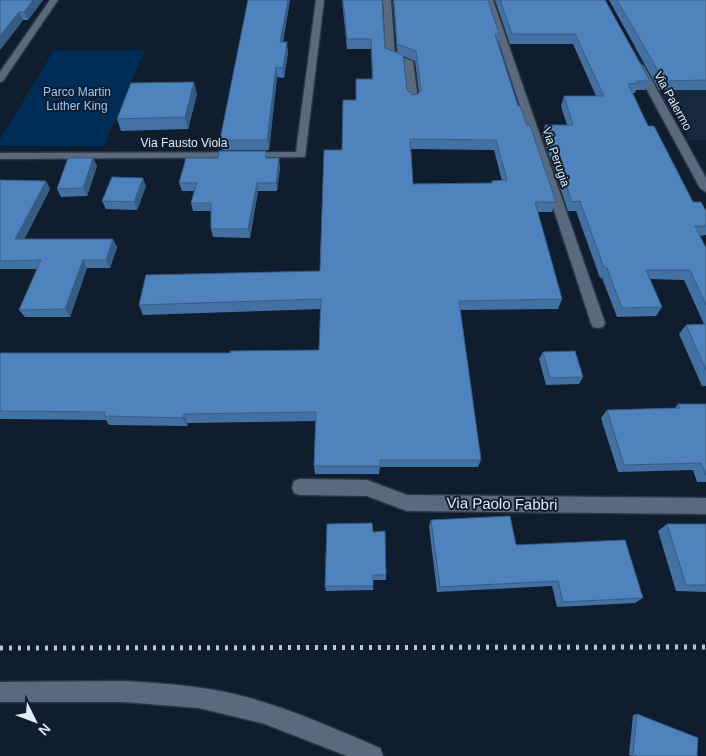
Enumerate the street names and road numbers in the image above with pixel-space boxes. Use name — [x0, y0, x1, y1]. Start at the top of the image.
street label: Via Palermo — [651, 69, 695, 133]
street label: Via Perugia — [539, 125, 573, 189]
street label: Via Fausto Viola — [141, 136, 228, 150]
street label: Via Paolo Fabbri — [447, 494, 557, 513]

